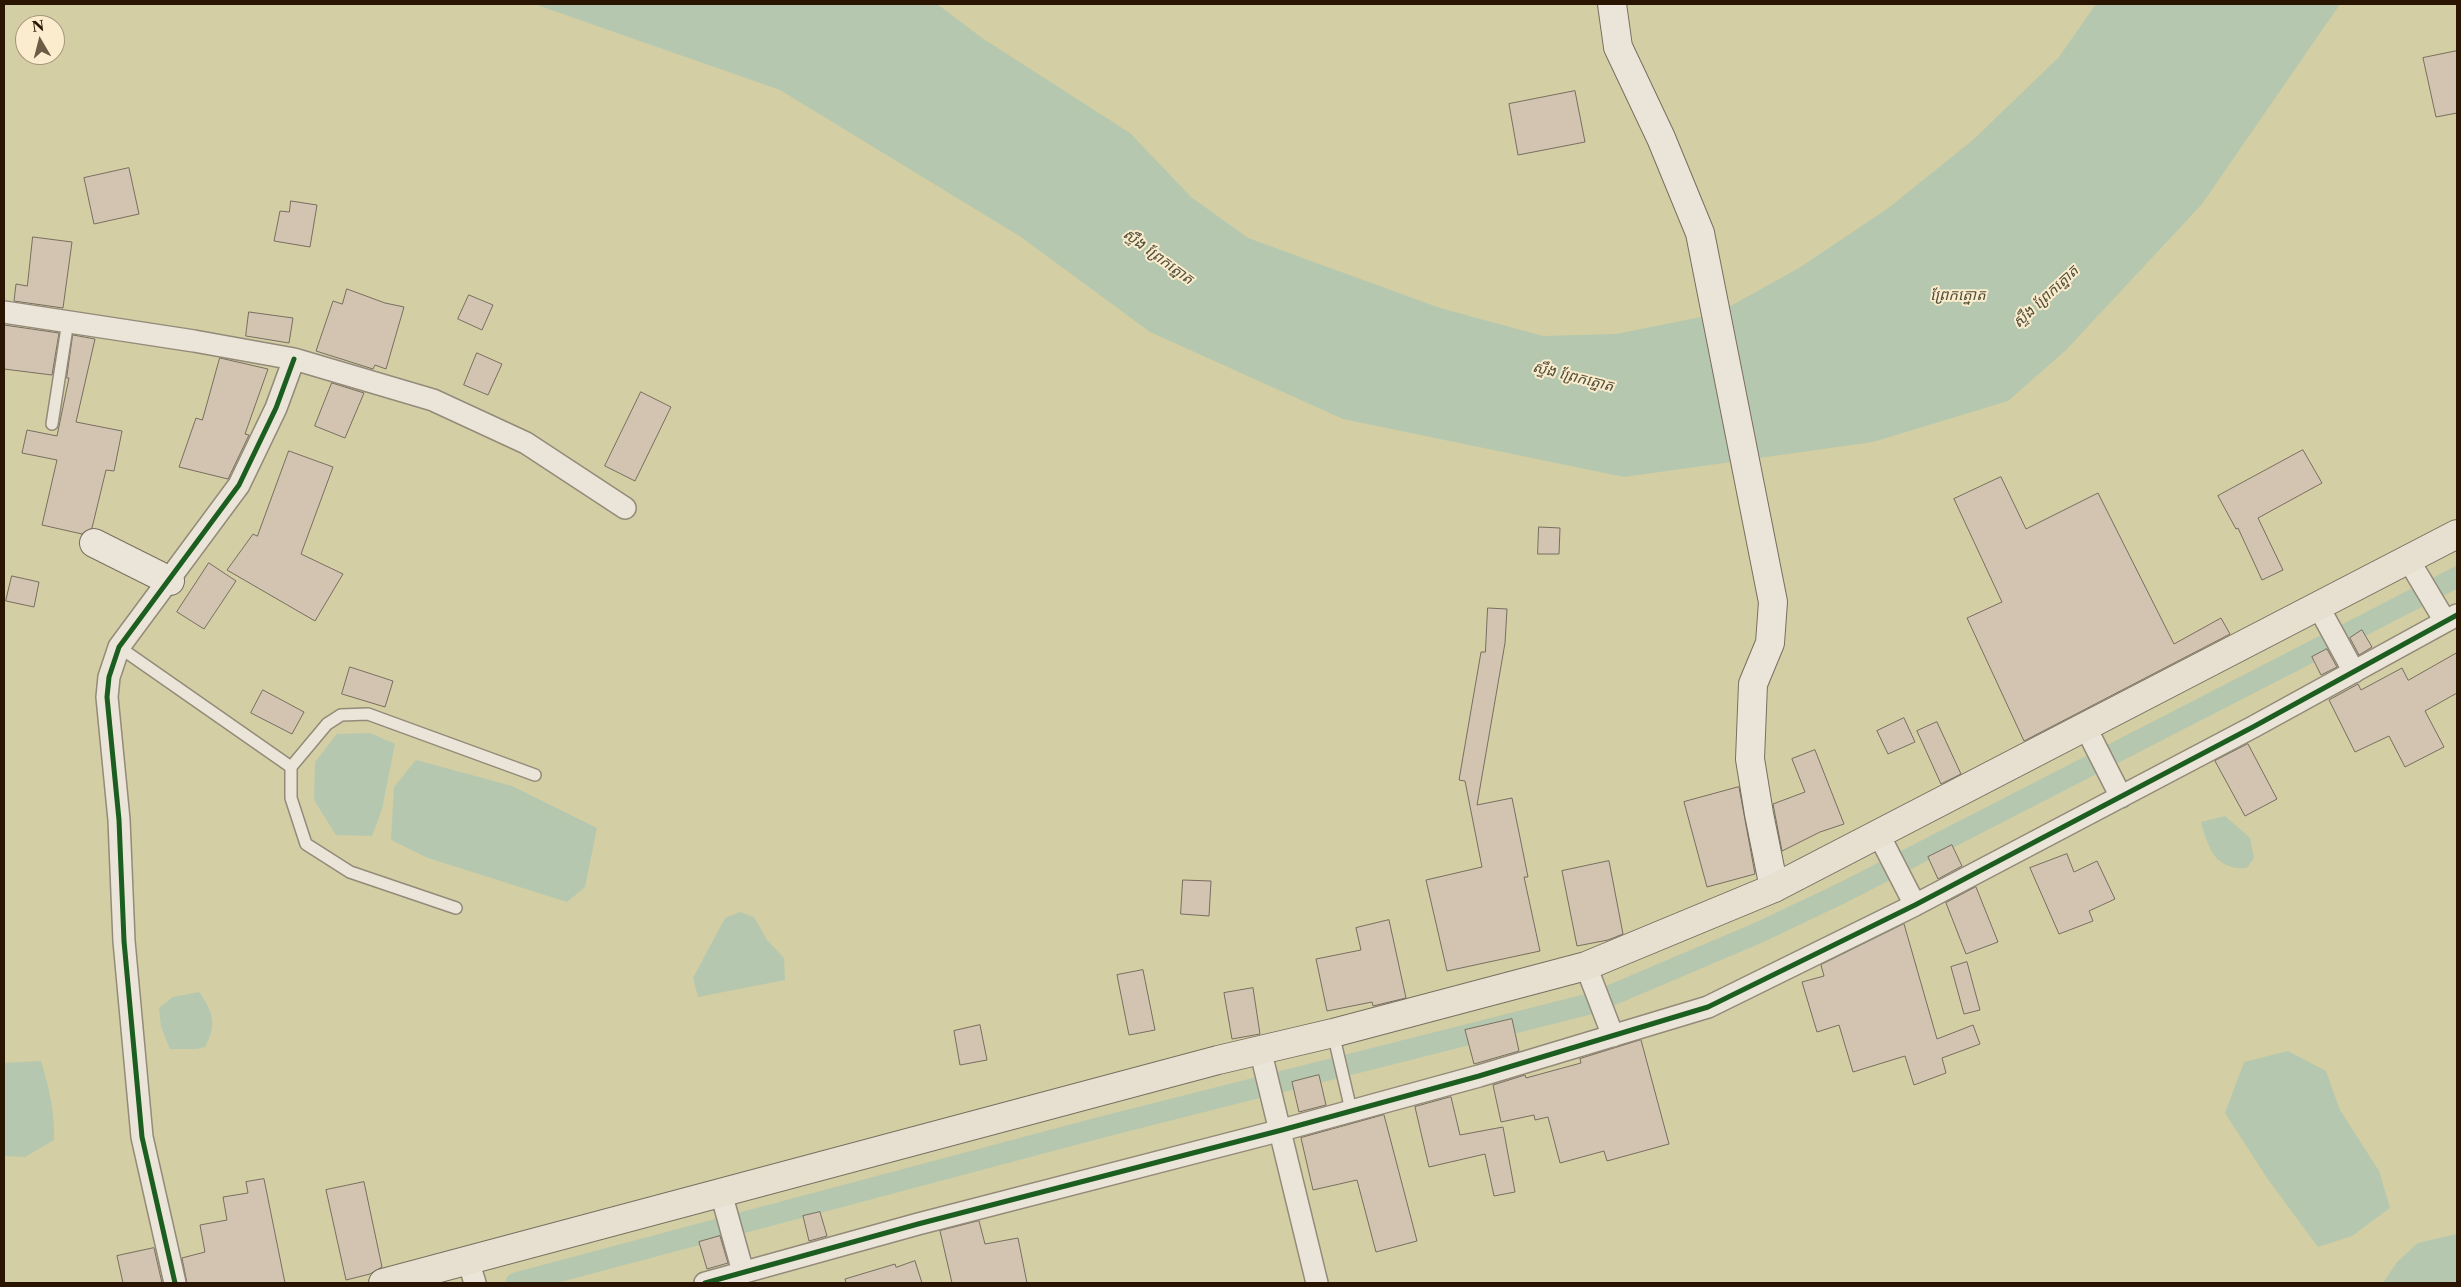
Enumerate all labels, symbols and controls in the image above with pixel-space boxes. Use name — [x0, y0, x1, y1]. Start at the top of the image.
north arrow — [15, 15, 65, 65]
text: N — [31, 16, 45, 36]
water label: ស្ទឹង ព្រែកត្នោត — [1119, 225, 1197, 289]
water label: ស្ទឹង ព្រែកត្នោត — [2010, 262, 2082, 332]
water label: ព្រែកត្នោត — [1930, 287, 1986, 305]
water label: ស្ទឹង ព្រែកត្នោត — [1531, 358, 1615, 396]

